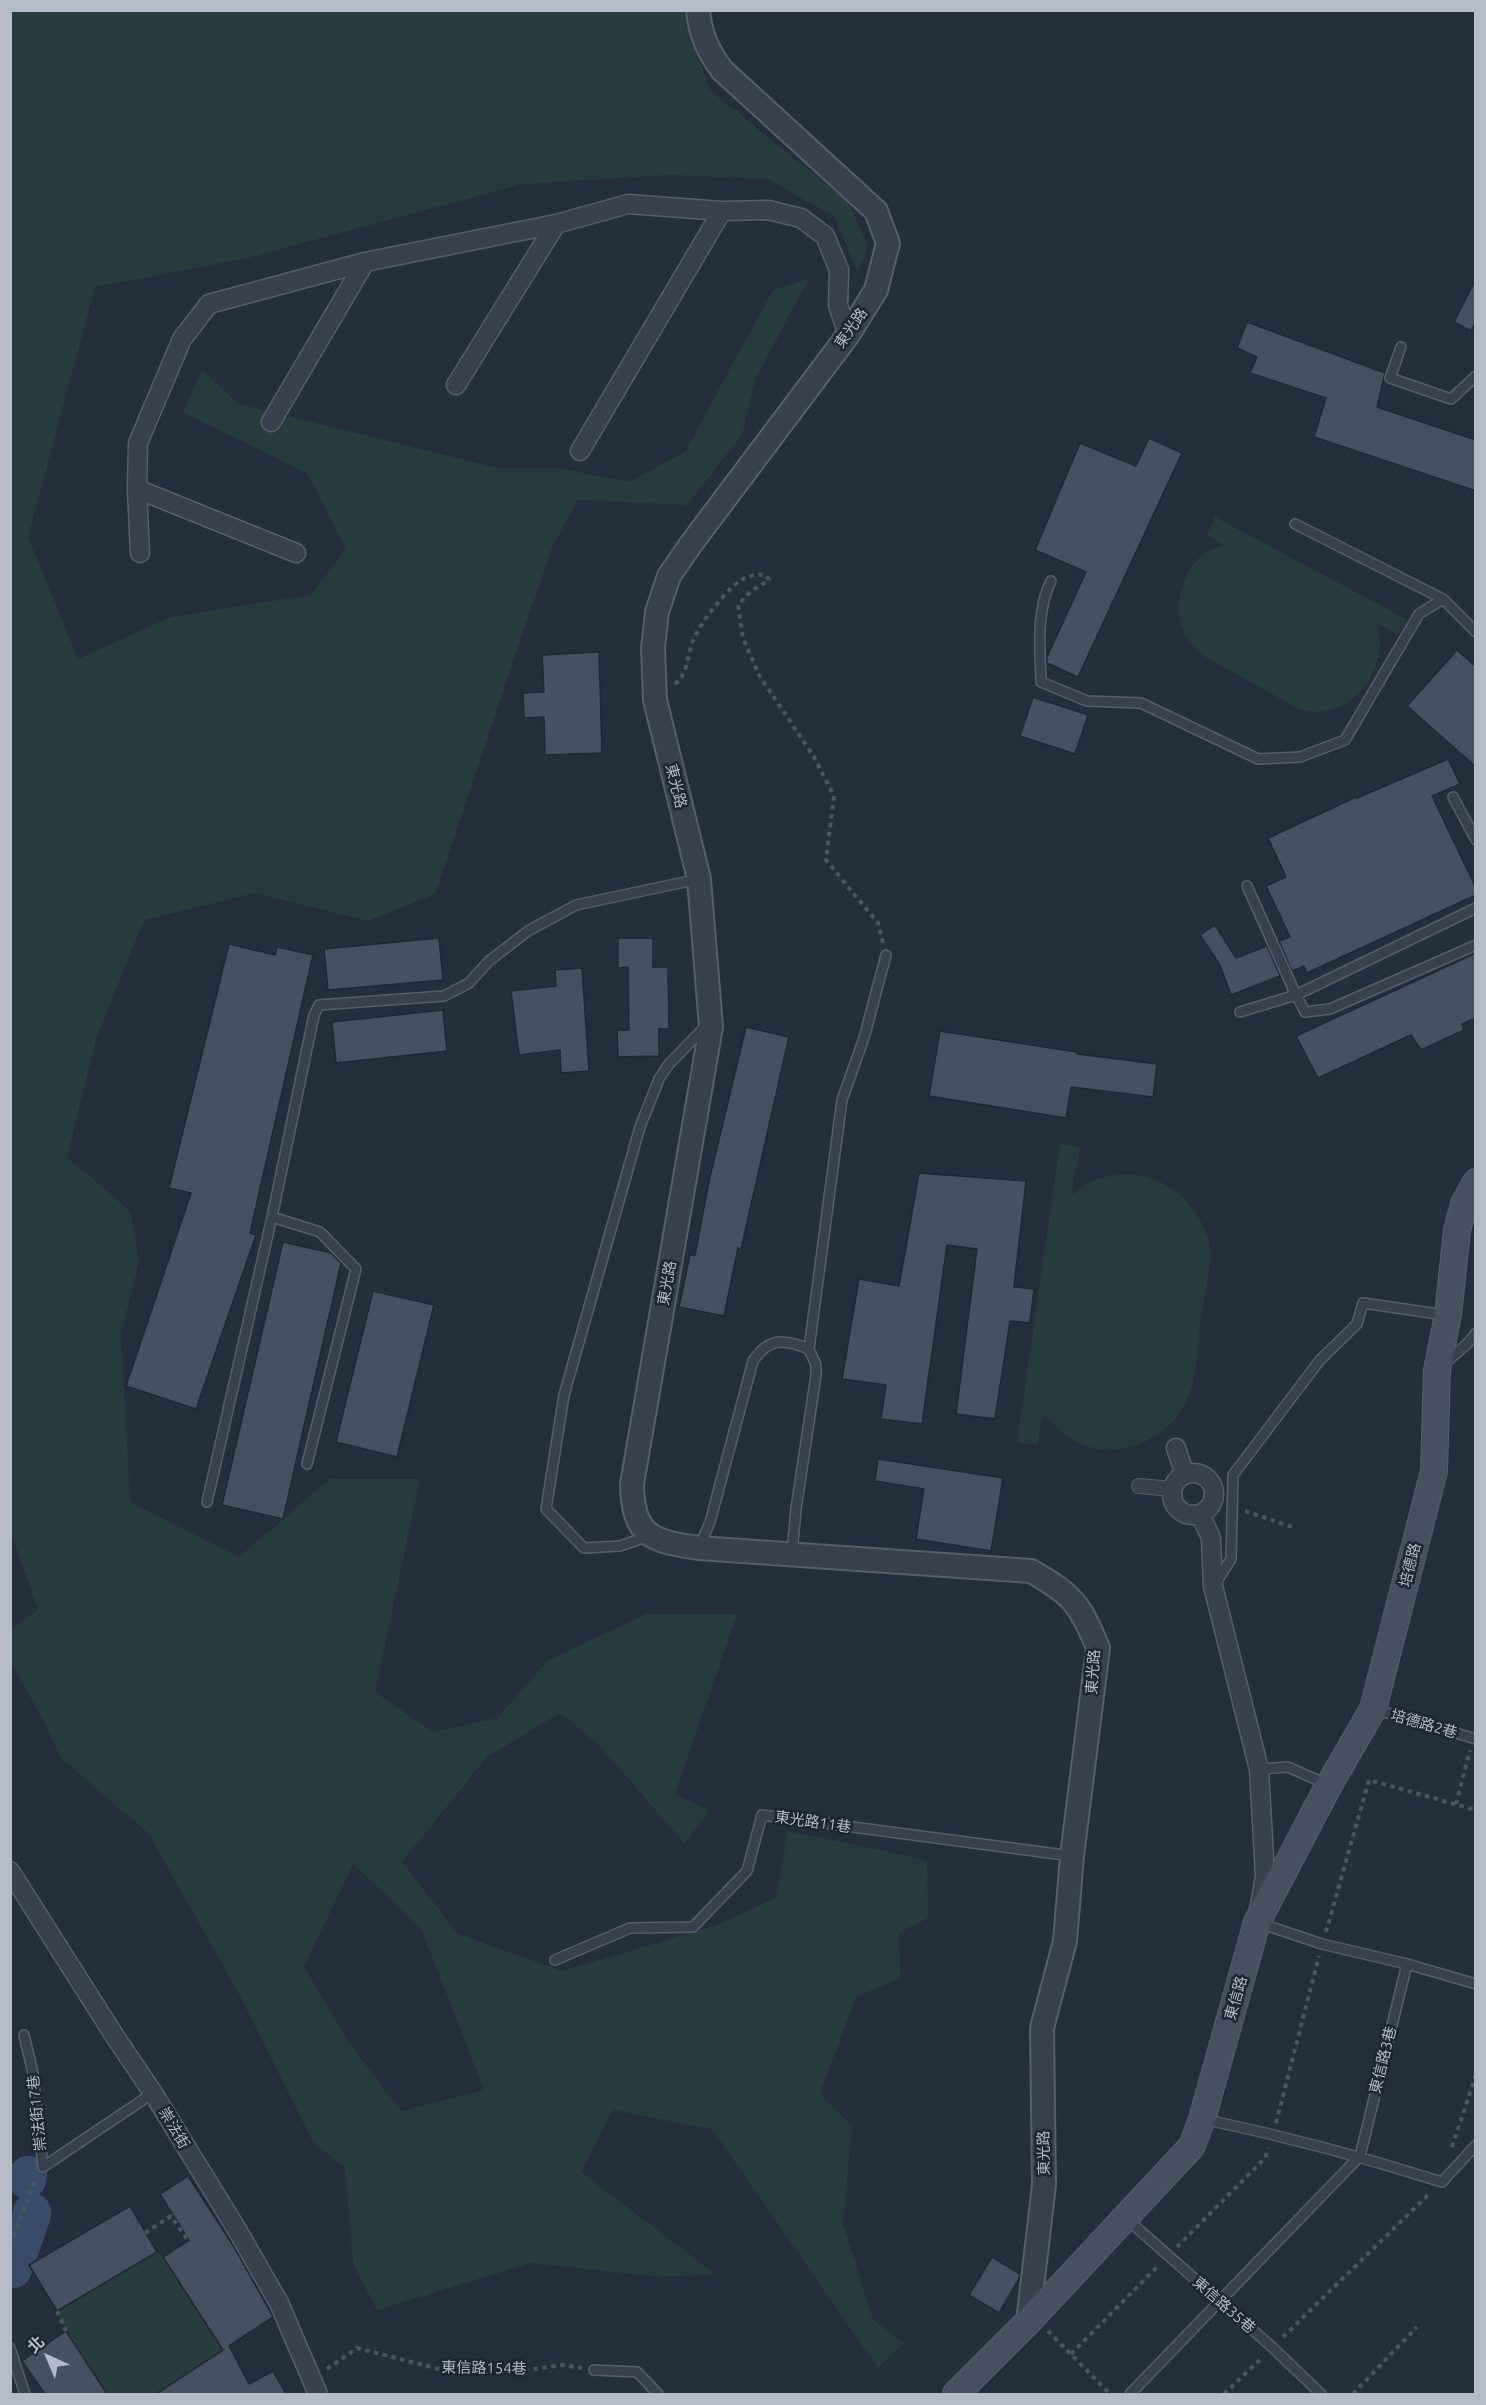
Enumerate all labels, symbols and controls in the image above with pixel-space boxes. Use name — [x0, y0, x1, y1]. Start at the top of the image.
street label: 東光路 — [831, 304, 871, 352]
street label: 東光路 — [662, 762, 690, 810]
street label: 東光路 — [654, 1259, 680, 1307]
street label: 培德路 — [1396, 1541, 1424, 1589]
street label: 東光路 — [1082, 1649, 1104, 1695]
street label: 培德路2巷 — [1389, 1706, 1459, 1742]
street label: 東光路11巷 — [774, 1808, 852, 1836]
street label: 東信路 — [1221, 1974, 1251, 2022]
street label: 東信路3巷 — [1366, 2025, 1400, 2095]
street label: 崇法街17巷 — [24, 2074, 50, 2152]
street label: 崇法街 — [155, 2104, 193, 2152]
street label: 東光路 — [1035, 2130, 1053, 2176]
street label: 東信路35巷 — [1189, 2273, 1259, 2337]
north arrow — [18, 2327, 78, 2387]
text: 北 — [23, 2332, 48, 2356]
street label: 東信路154巷 — [441, 2358, 527, 2378]

